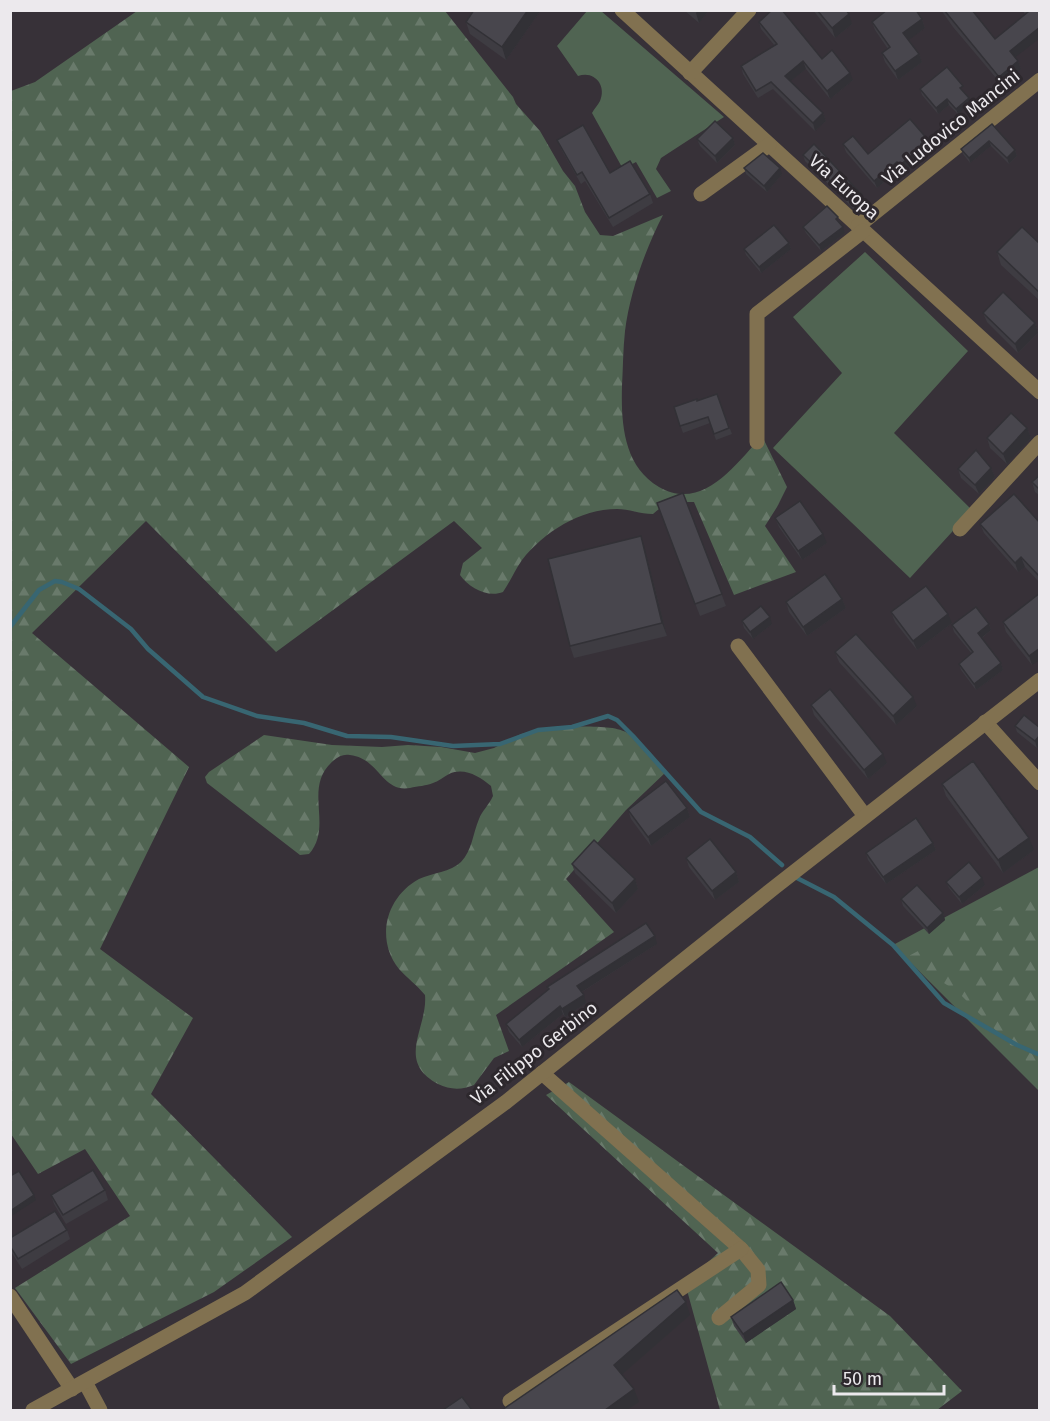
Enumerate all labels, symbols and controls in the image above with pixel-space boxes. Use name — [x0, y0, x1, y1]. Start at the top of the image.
street label: Via Ludovico Mancini — [878, 65, 1024, 189]
street label: Via Europa — [804, 150, 884, 224]
street label: Via Filippo Gerbino — [466, 997, 602, 1109]
scale bar — [834, 1358, 944, 1396]
text: 50 m — [843, 1368, 882, 1390]

